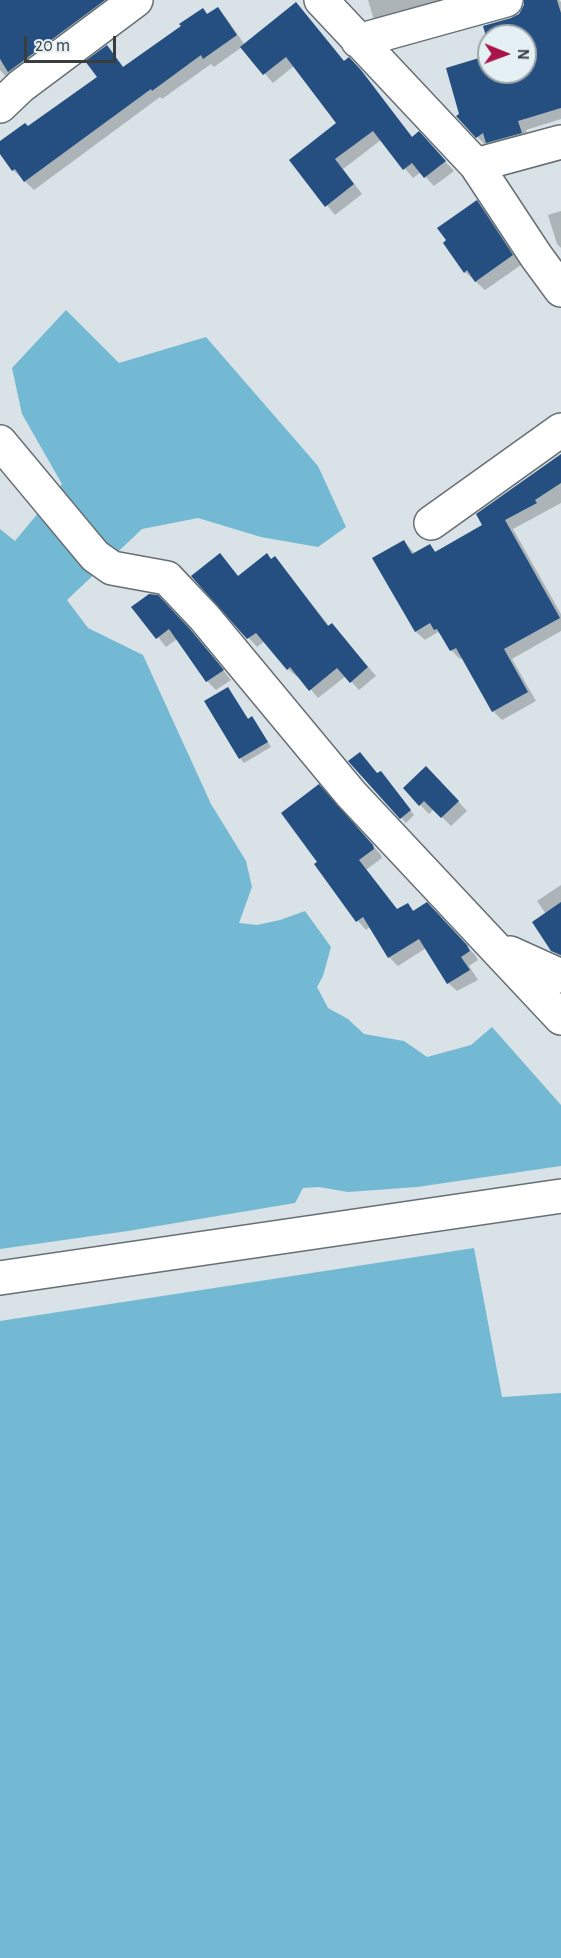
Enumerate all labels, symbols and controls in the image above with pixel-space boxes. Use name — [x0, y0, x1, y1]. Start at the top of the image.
scale bar — [27, 24, 118, 62]
north arrow — [477, 24, 537, 84]
text: 20 m — [35, 37, 70, 55]
text: N — [515, 49, 531, 60]

